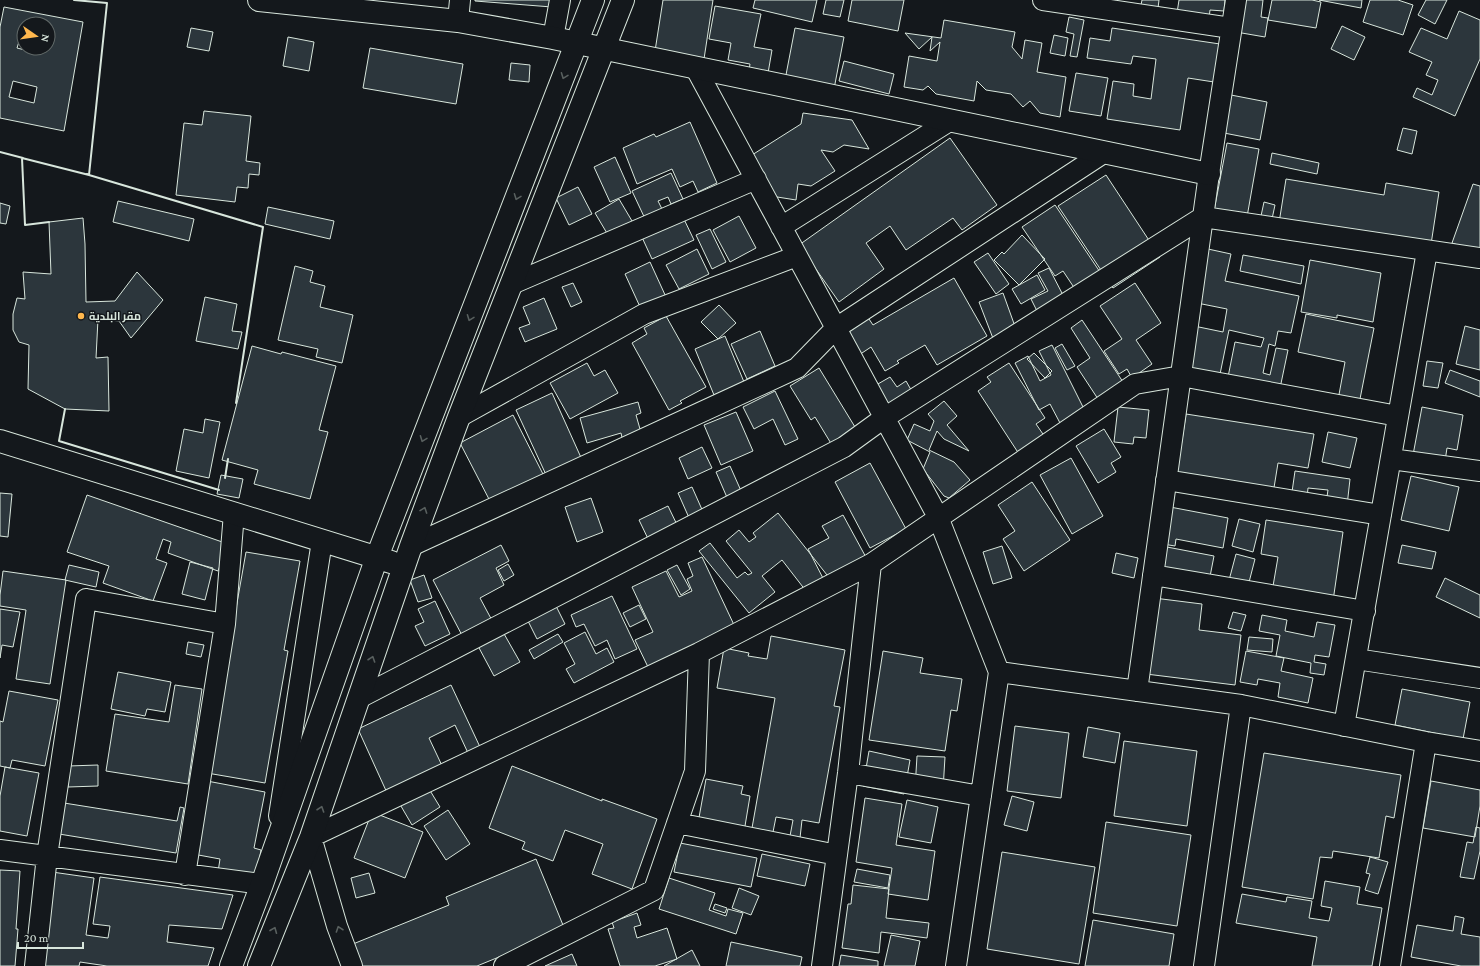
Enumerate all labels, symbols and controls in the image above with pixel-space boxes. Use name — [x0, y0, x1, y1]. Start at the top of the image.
north arrow — [16, 16, 56, 56]
text: N — [39, 33, 52, 44]
one-way arrow — [561, 72, 569, 79]
one-way arrow — [514, 192, 522, 200]
place label: مقر البلدية — [89, 310, 141, 323]
marker: مقر البلدية — [76, 311, 86, 321]
one-way arrow — [466, 314, 474, 321]
one-way arrow — [419, 435, 427, 442]
one-way arrow — [420, 507, 428, 514]
one-way arrow — [367, 656, 376, 663]
one-way arrow — [316, 806, 325, 813]
scale bar — [18, 924, 83, 950]
one-way arrow — [269, 926, 277, 933]
one-way arrow — [335, 926, 343, 933]
text: 20 m — [24, 931, 49, 945]

